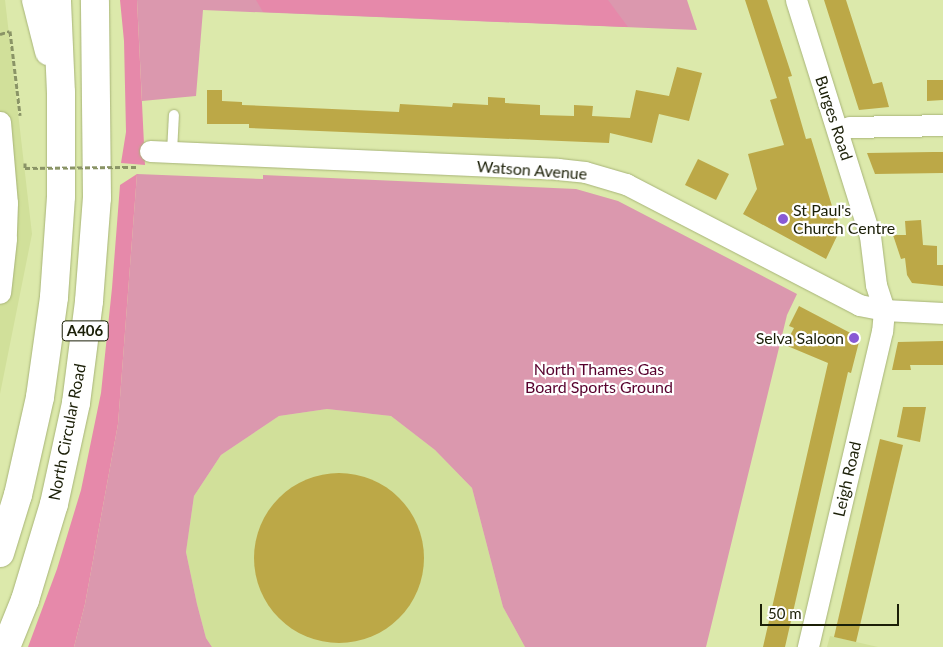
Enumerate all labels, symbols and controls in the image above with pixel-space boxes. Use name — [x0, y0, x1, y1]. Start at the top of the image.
street label: Burges Road — [811, 73, 857, 163]
street label: Watson Avenue — [476, 157, 588, 183]
place label: St Paul's Church Centre — [793, 200, 895, 238]
marker: St Paul's Church Centre — [777, 213, 789, 225]
road number: A406 — [61, 318, 109, 344]
place label: Selva Saloon — [756, 328, 844, 348]
marker: Selva Saloon — [848, 332, 860, 344]
park label: North Thames Gas Board Sports Ground — [525, 359, 673, 397]
street label: North Circular Road — [44, 362, 90, 502]
street label: Leigh Road — [829, 439, 865, 519]
scale bar — [763, 594, 902, 626]
text: 50 m — [768, 604, 802, 622]

